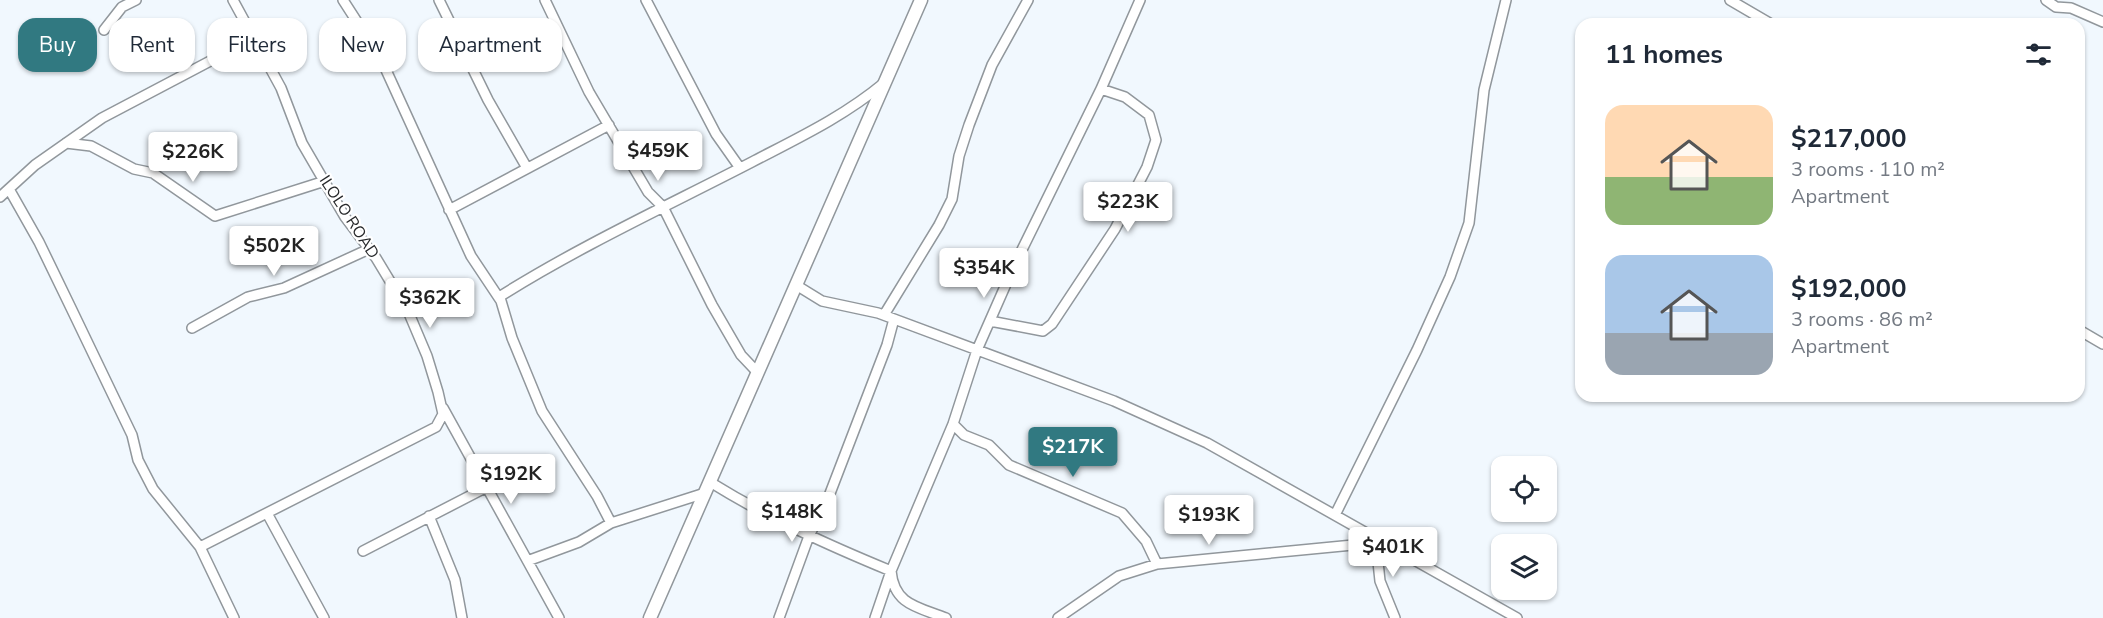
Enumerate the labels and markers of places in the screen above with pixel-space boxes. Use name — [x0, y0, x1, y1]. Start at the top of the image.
pin: $459K — [616, 131, 700, 182]
pin: $226K — [151, 132, 235, 183]
pin: $223K — [1086, 182, 1170, 233]
pin: $502K — [232, 226, 316, 277]
pin: $354K — [942, 248, 1026, 299]
pin: $362K — [388, 278, 472, 329]
pin: $217K — [1031, 427, 1115, 478]
pin: $192K — [469, 454, 553, 505]
pin: $148K — [750, 492, 834, 543]
pin: $193K — [1167, 495, 1251, 546]
pin: $401K — [1351, 527, 1435, 578]

